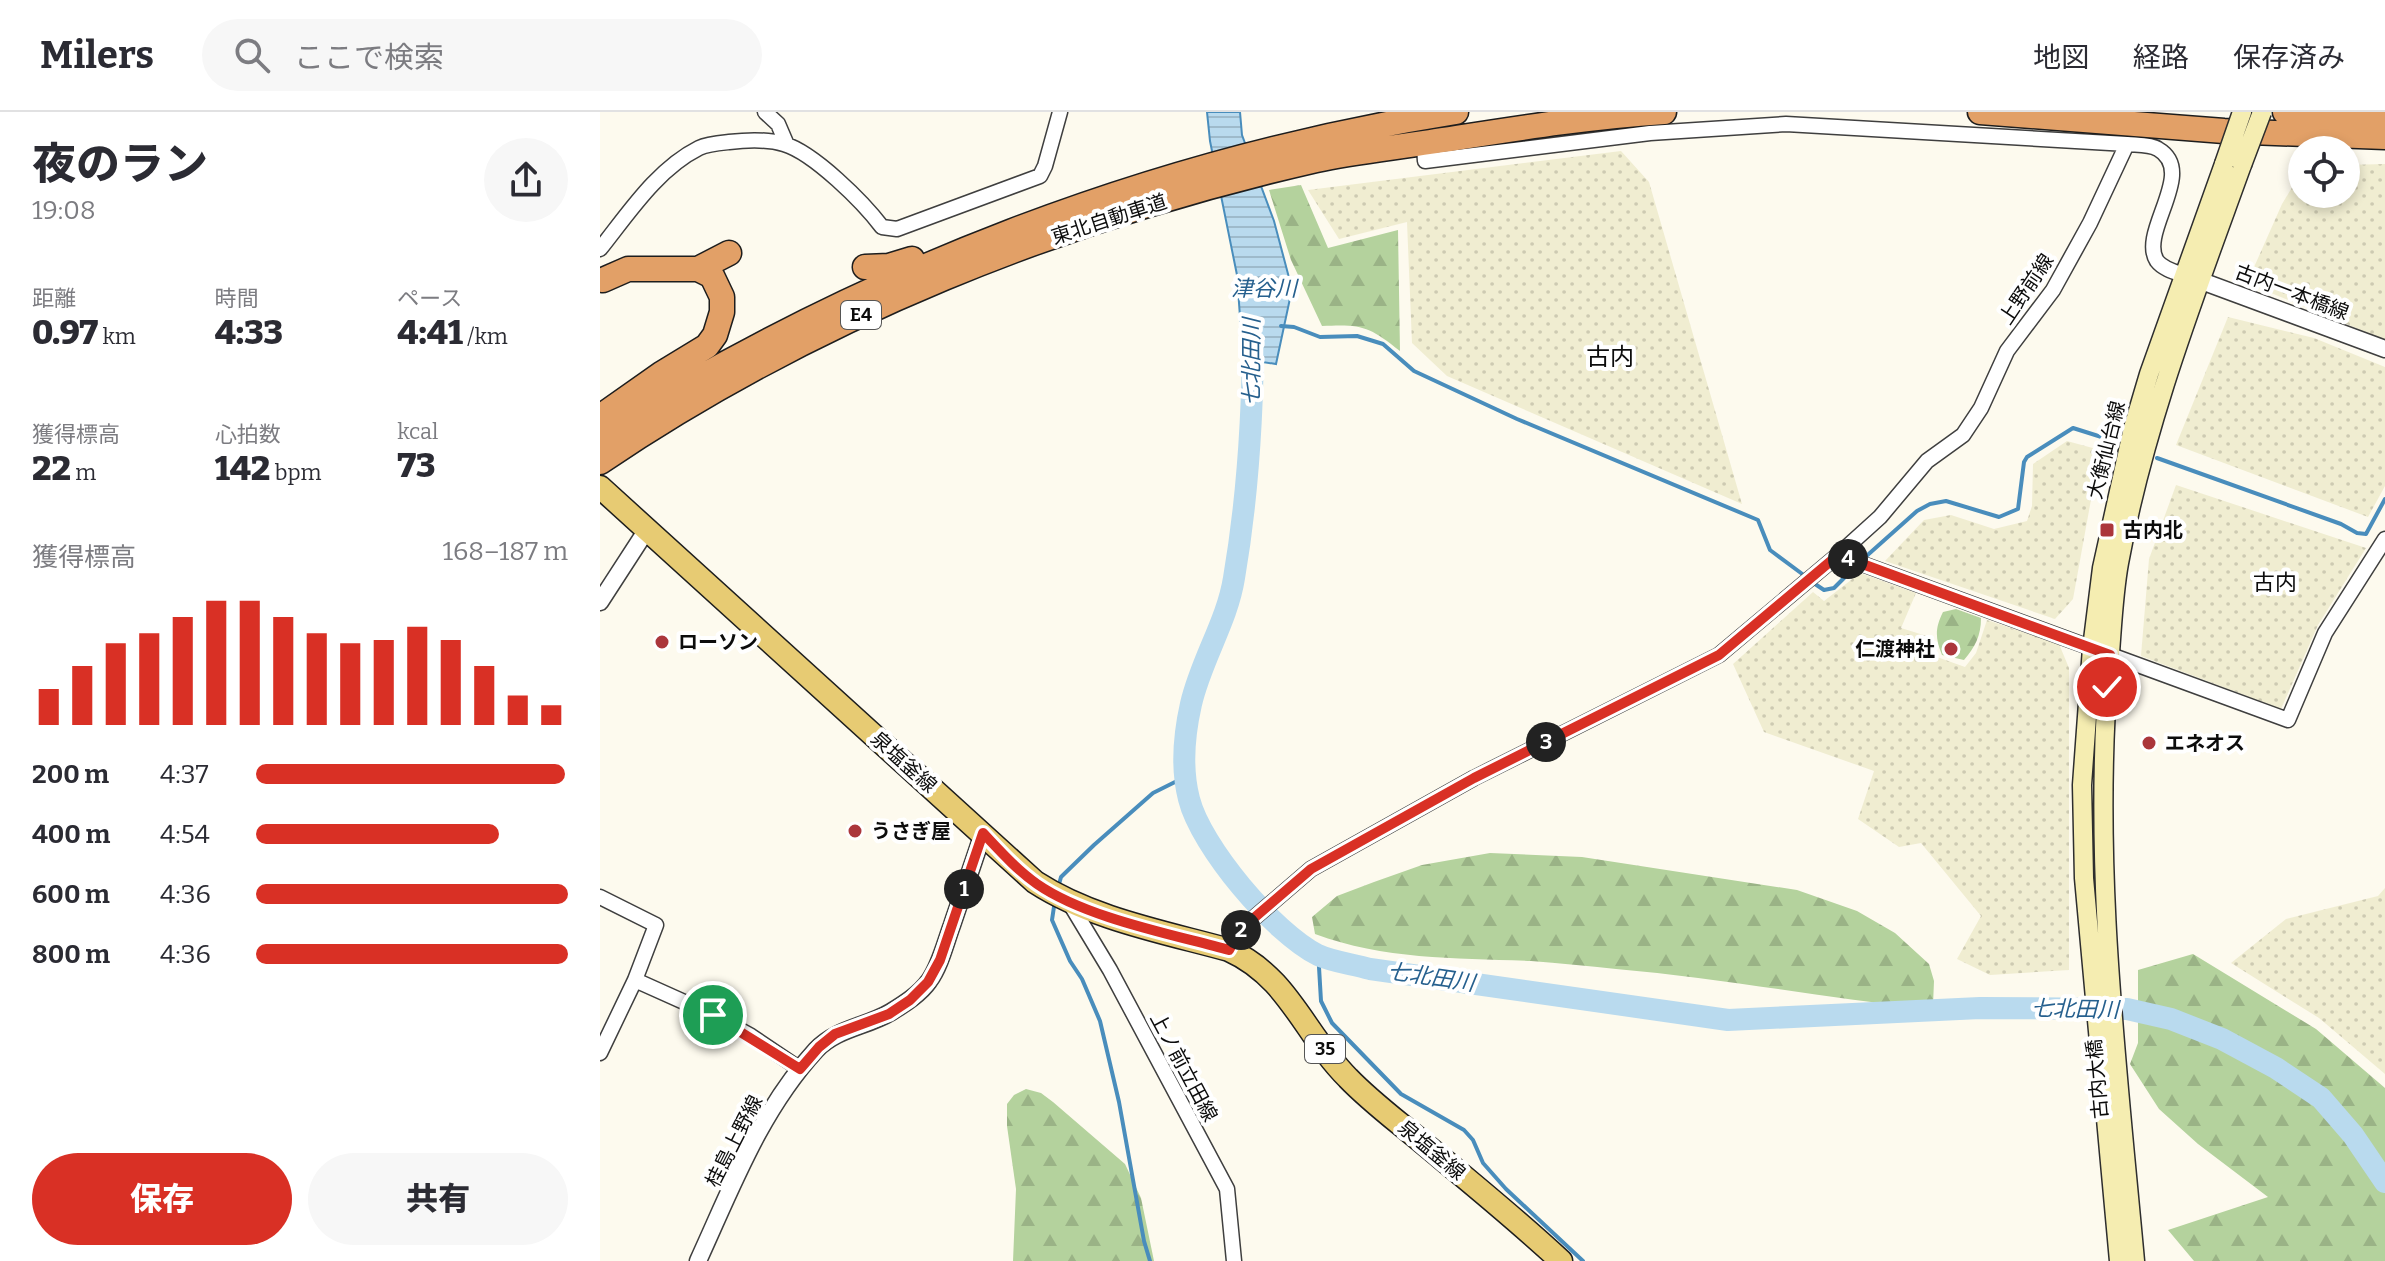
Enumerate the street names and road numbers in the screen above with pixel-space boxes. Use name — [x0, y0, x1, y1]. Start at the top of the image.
street label: 東北自動車道 — [1048, 189, 1170, 249]
street label: 上野前線 — [1994, 249, 2058, 329]
street label: 古内一本橋線 — [2232, 259, 2352, 325]
road number: E4 — [841, 301, 881, 329]
street label: 大衡仙台線 — [2082, 399, 2130, 501]
street label: 泉塩釜線 — [866, 726, 942, 798]
street label: 上ノ前立田線 — [1145, 1008, 1223, 1126]
road number: 35 — [1305, 1035, 1345, 1063]
street label: 古内大橋 — [2082, 1038, 2112, 1120]
street label: 桂島上野線 — [701, 1091, 767, 1191]
street label: 泉塩釜線 — [1394, 1115, 1470, 1185]

